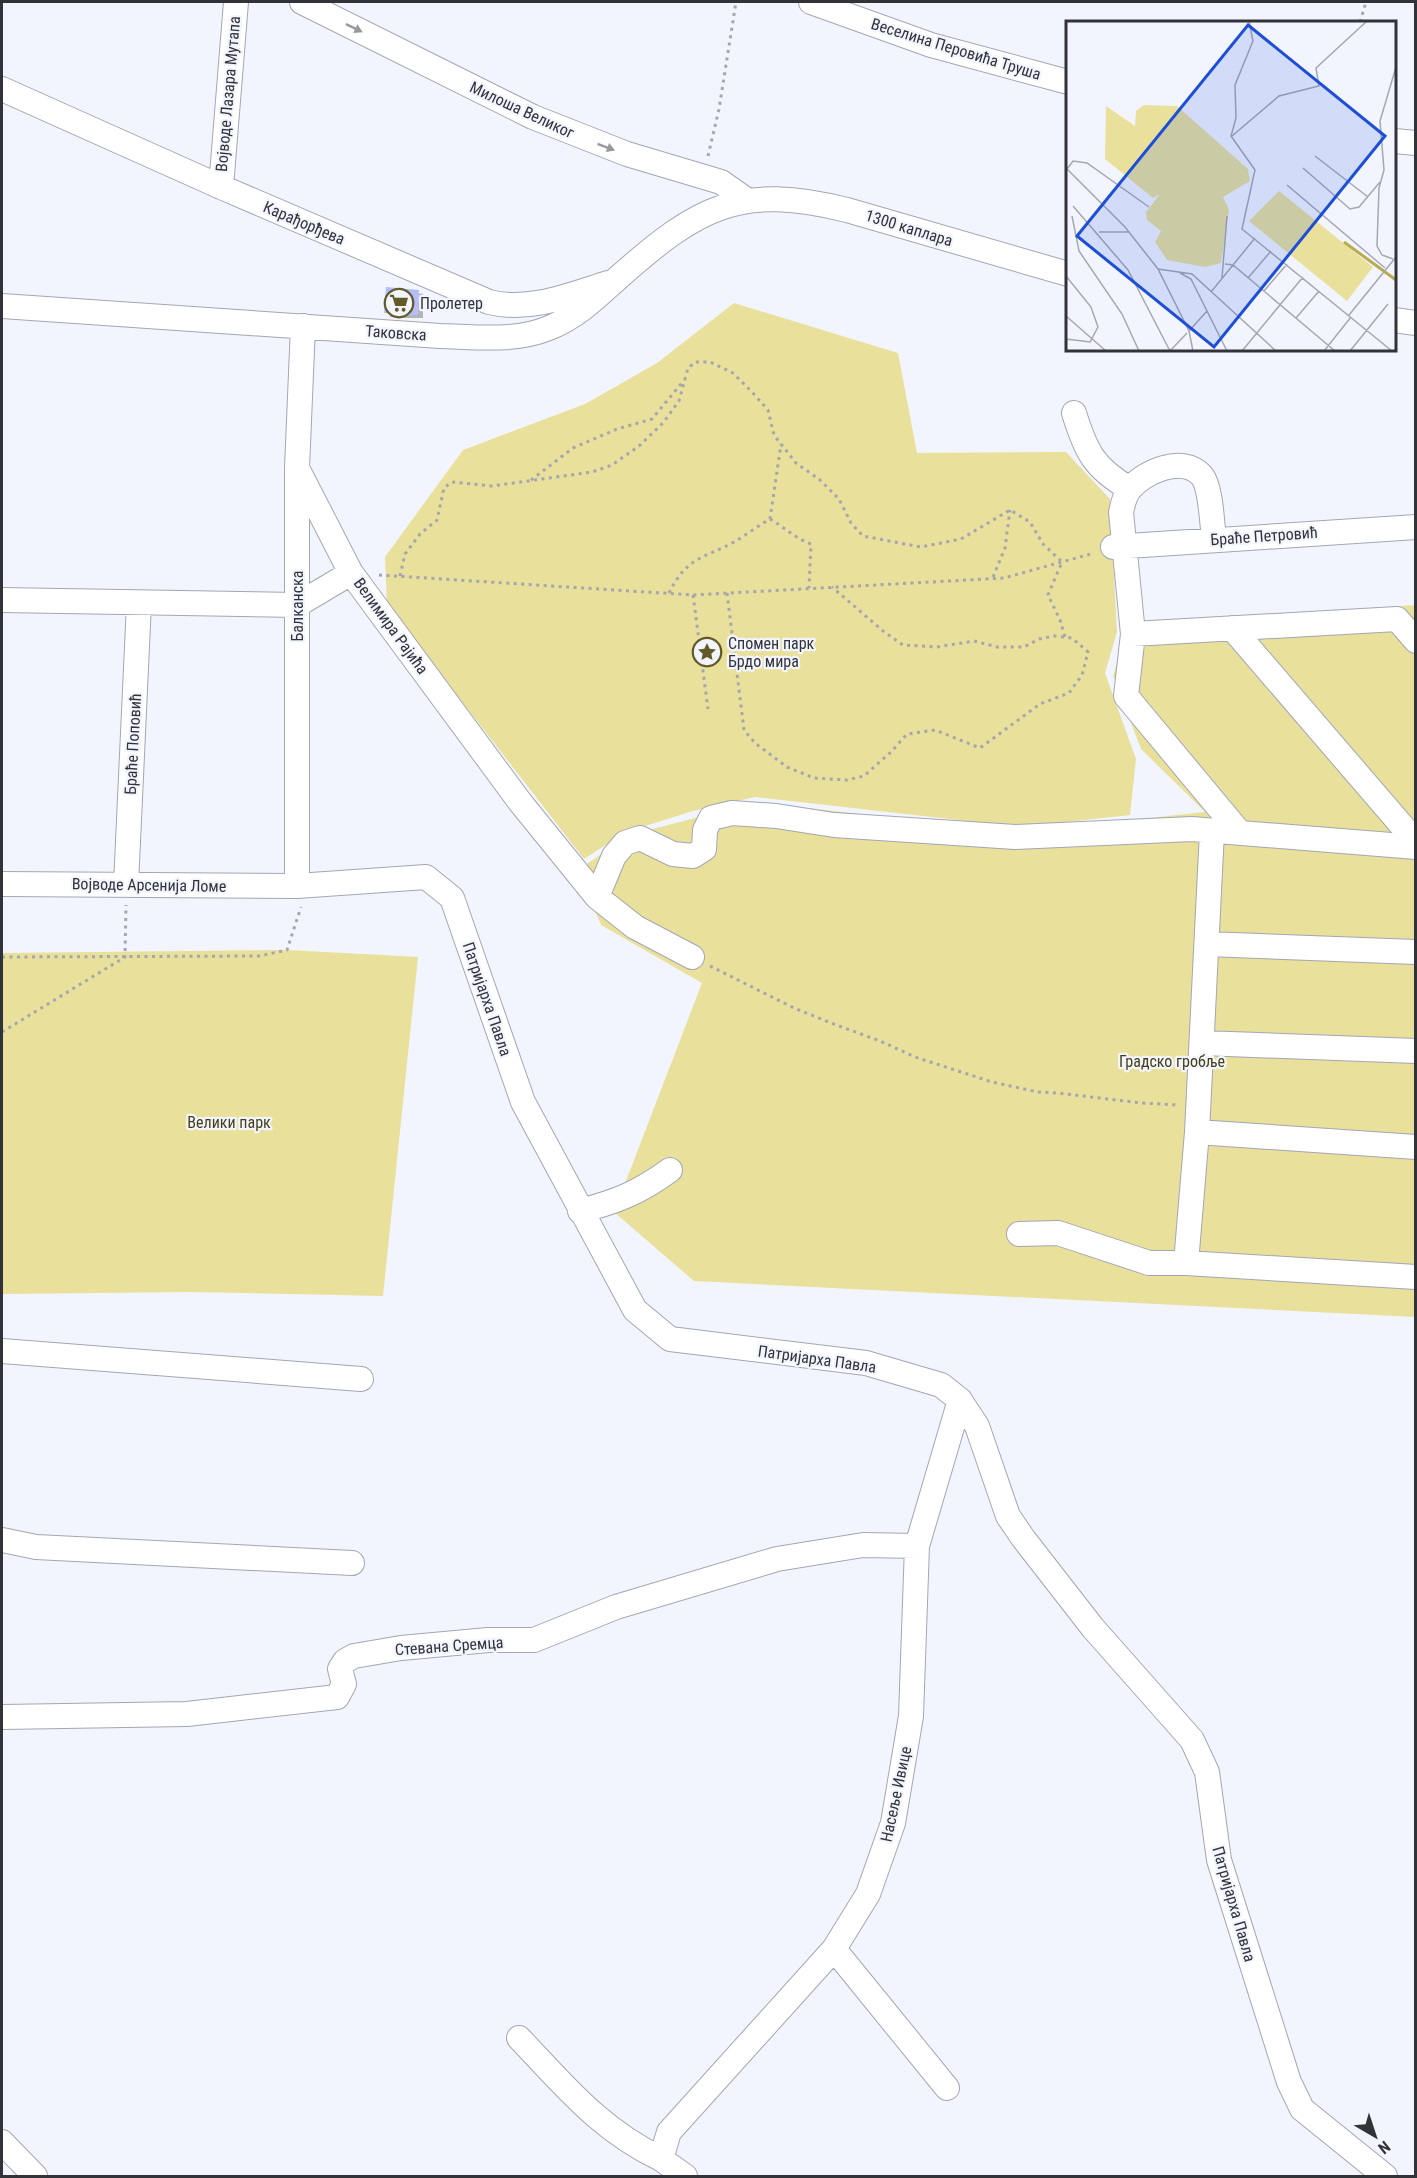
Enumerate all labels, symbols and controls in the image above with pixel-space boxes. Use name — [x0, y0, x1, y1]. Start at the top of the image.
street label: Веселина Перовића Труша — [869, 14, 1043, 84]
street label: Војводе Лазара Мутапа — [212, 15, 244, 173]
inset map — [1066, 21, 1396, 351]
one-way arrow — [346, 23, 363, 32]
street label: Милоша Великог — [467, 77, 577, 143]
one-way arrow — [598, 142, 616, 152]
street label: Карађорђева — [260, 197, 348, 249]
street label: 1300 каплара — [863, 206, 955, 250]
supermarket icon: Пролетер — [383, 287, 415, 319]
place label: Пролетер — [420, 294, 483, 313]
street label: Таковска — [365, 321, 427, 345]
street label: Браће Петровић — [1210, 523, 1318, 549]
street label: Балканска — [288, 571, 307, 641]
street label: Велимира Рајића — [350, 574, 432, 678]
place label: Спомен парк Брдо мира — [728, 634, 815, 671]
place icon: Спомен парк Брдо мира — [691, 636, 723, 668]
street label: Браће Поповић — [121, 693, 145, 795]
street label: Војводе Арсенија Ломе — [72, 874, 226, 896]
street label: Патријарха Павла — [459, 940, 515, 1058]
park label: Градско гробље — [1119, 1052, 1225, 1071]
park label: Велики парк — [187, 1113, 271, 1132]
street label: Патријарха Павла — [757, 1341, 877, 1377]
street label: Стевана Сремца — [394, 1633, 504, 1659]
street label: Насеље Ивице — [877, 1744, 915, 1844]
street label: Патријарха Павла — [1208, 1844, 1260, 1964]
north arrow — [1345, 2106, 1405, 2166]
text: N — [1374, 2137, 1394, 2158]

